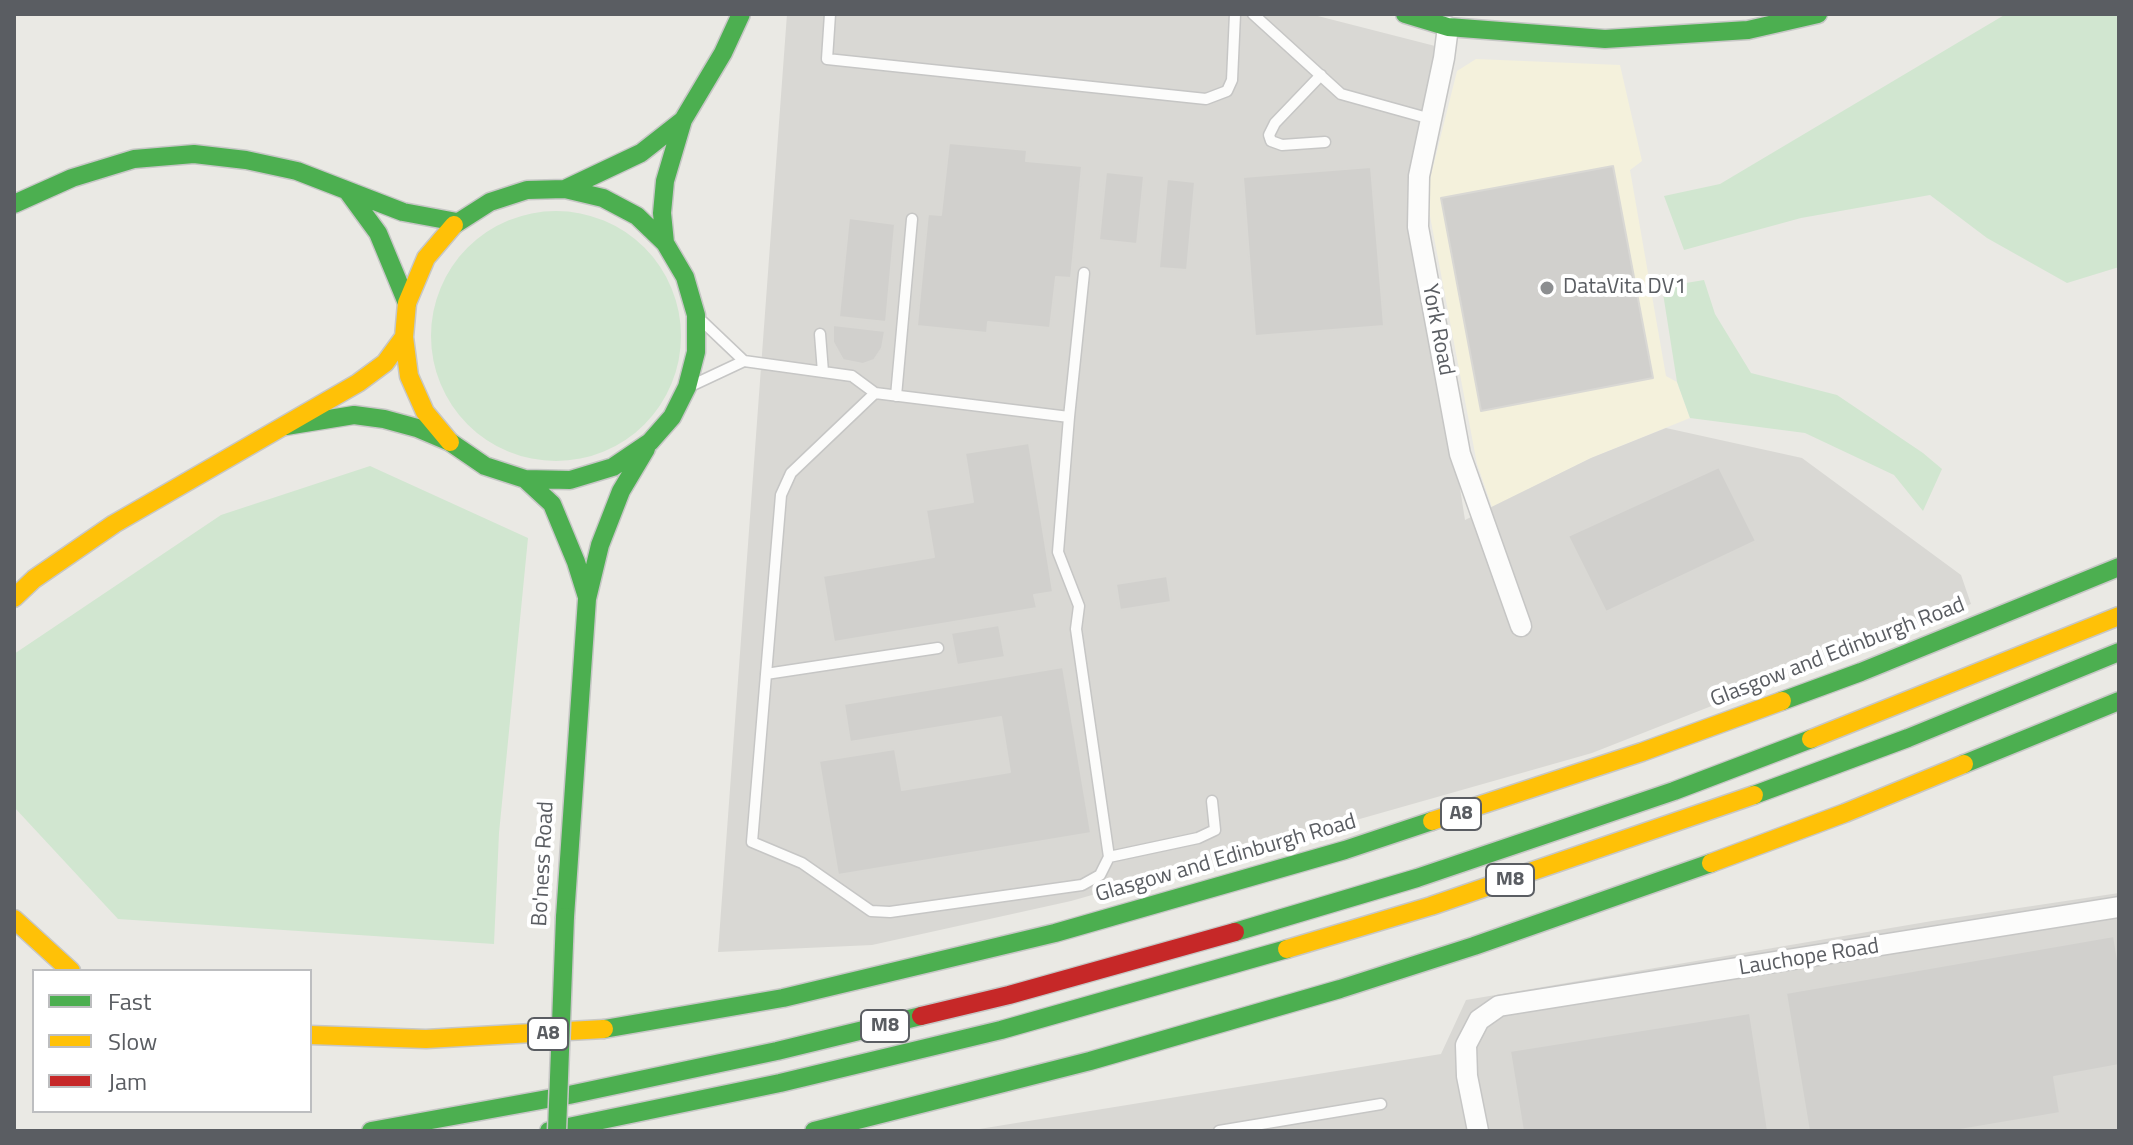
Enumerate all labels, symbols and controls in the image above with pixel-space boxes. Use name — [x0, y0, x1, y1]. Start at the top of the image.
place label: DataVita DV1 — [1563, 275, 1687, 301]
marker: DataVita DV1 — [1538, 279, 1556, 297]
street label: York Road — [1415, 282, 1459, 378]
street label: Glasgow and Edinburgh Road — [1707, 592, 1969, 714]
road number: A8 — [1441, 798, 1481, 830]
street label: Bo'ness Road — [528, 801, 560, 927]
street label: Glasgow and Edinburgh Road — [1093, 809, 1359, 909]
road number: M8 — [1486, 864, 1534, 896]
street label: Lauchope Road — [1737, 934, 1881, 982]
legend — [32, 969, 312, 1113]
text: Fast — [108, 983, 151, 1019]
road number: M8 — [861, 1010, 909, 1042]
road number: A8 — [528, 1018, 568, 1050]
text: Slow — [108, 1023, 157, 1059]
text: Jam — [108, 1063, 147, 1099]

